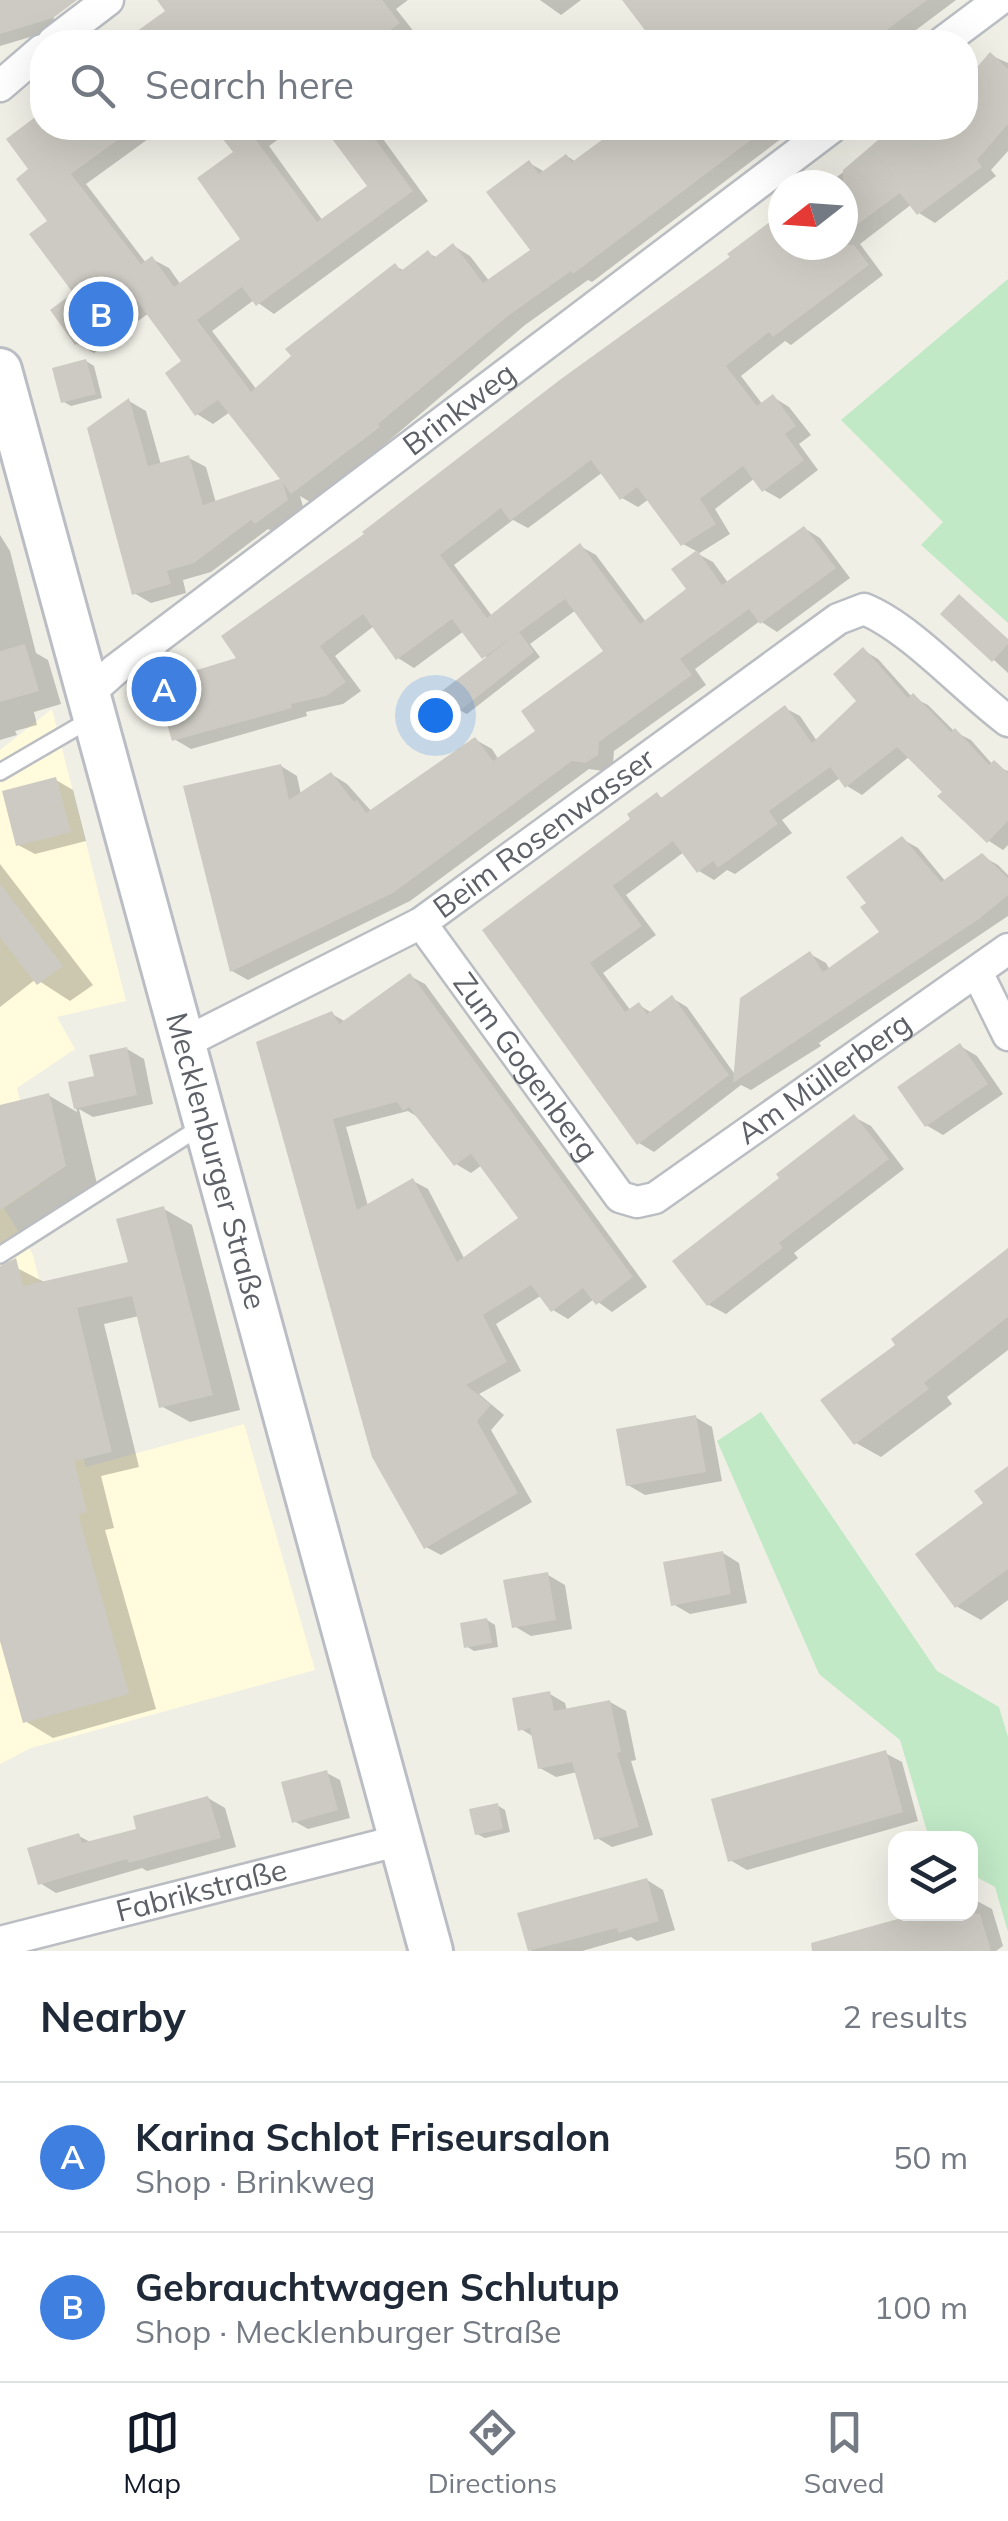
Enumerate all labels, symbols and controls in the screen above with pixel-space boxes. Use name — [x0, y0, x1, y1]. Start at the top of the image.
search box — [30, 30, 978, 140]
icon: search — [65, 58, 120, 113]
text: Search here — [145, 61, 354, 109]
north arrow — [768, 170, 858, 260]
pin: B — [68, 276, 134, 352]
street label: Brinkweg — [395, 354, 523, 463]
pin: A — [132, 652, 196, 726]
your location — [410, 690, 461, 741]
street label: Beim Rosenwasser — [425, 739, 662, 926]
street label: Zum Gogenberg — [445, 965, 607, 1168]
street label: Am Müllerberg — [729, 1003, 918, 1152]
street label: Mecklenburger Straße — [158, 1008, 275, 1313]
map controls — [888, 1831, 978, 1921]
button: layers — [888, 1831, 978, 1921]
street label: Fabrikstraße — [112, 1850, 291, 1930]
text: Nearby — [40, 1990, 186, 2043]
text: 2 results — [843, 1996, 968, 2036]
text: Karina Schlot Friseursalon — [135, 2113, 611, 2161]
text: A — [60, 2137, 85, 2177]
text: 50 m — [893, 2137, 968, 2177]
text: Shop · Brinkweg — [135, 2161, 375, 2201]
text: Gebrauchtwagen Schlutup — [135, 2263, 620, 2311]
text: B — [61, 2287, 84, 2327]
text: 100 m — [874, 2287, 968, 2327]
text: Shop · Mecklenburger Straße — [135, 2311, 561, 2351]
tab: Map — [123, 2405, 181, 2500]
tab: Directions — [428, 2405, 557, 2500]
tab: Saved — [804, 2405, 885, 2500]

